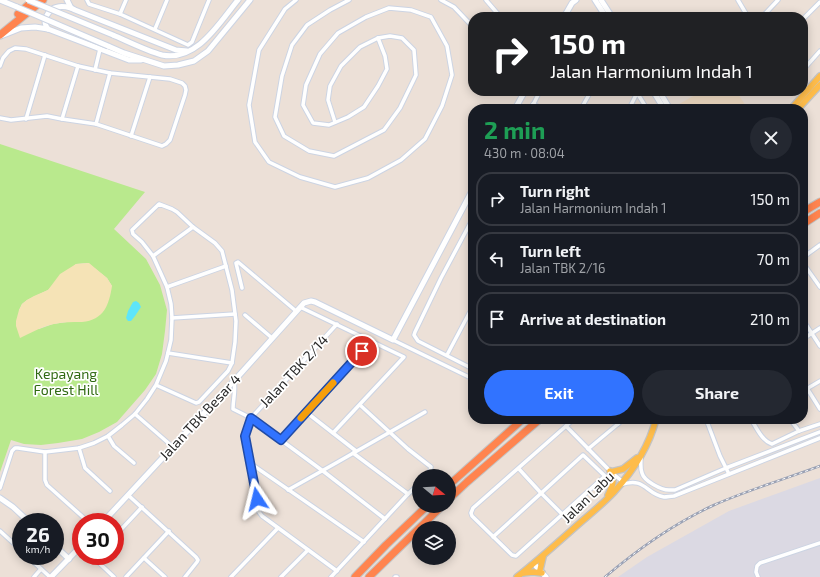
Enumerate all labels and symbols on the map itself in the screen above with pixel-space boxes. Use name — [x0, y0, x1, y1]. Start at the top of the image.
street label: Jalan TBK 2/14 — [256, 331, 331, 410]
pin — [345, 334, 379, 368]
park label: Kepayang Forest Hill — [34, 365, 99, 398]
street label: Jalan TBK Besar 4 — [155, 370, 244, 463]
street label: Jalan Labu — [558, 467, 617, 526]
north arrow — [412, 469, 456, 513]
position arrow — [236, 478, 278, 520]
speed limit sign: 30 — [72, 513, 124, 565]

